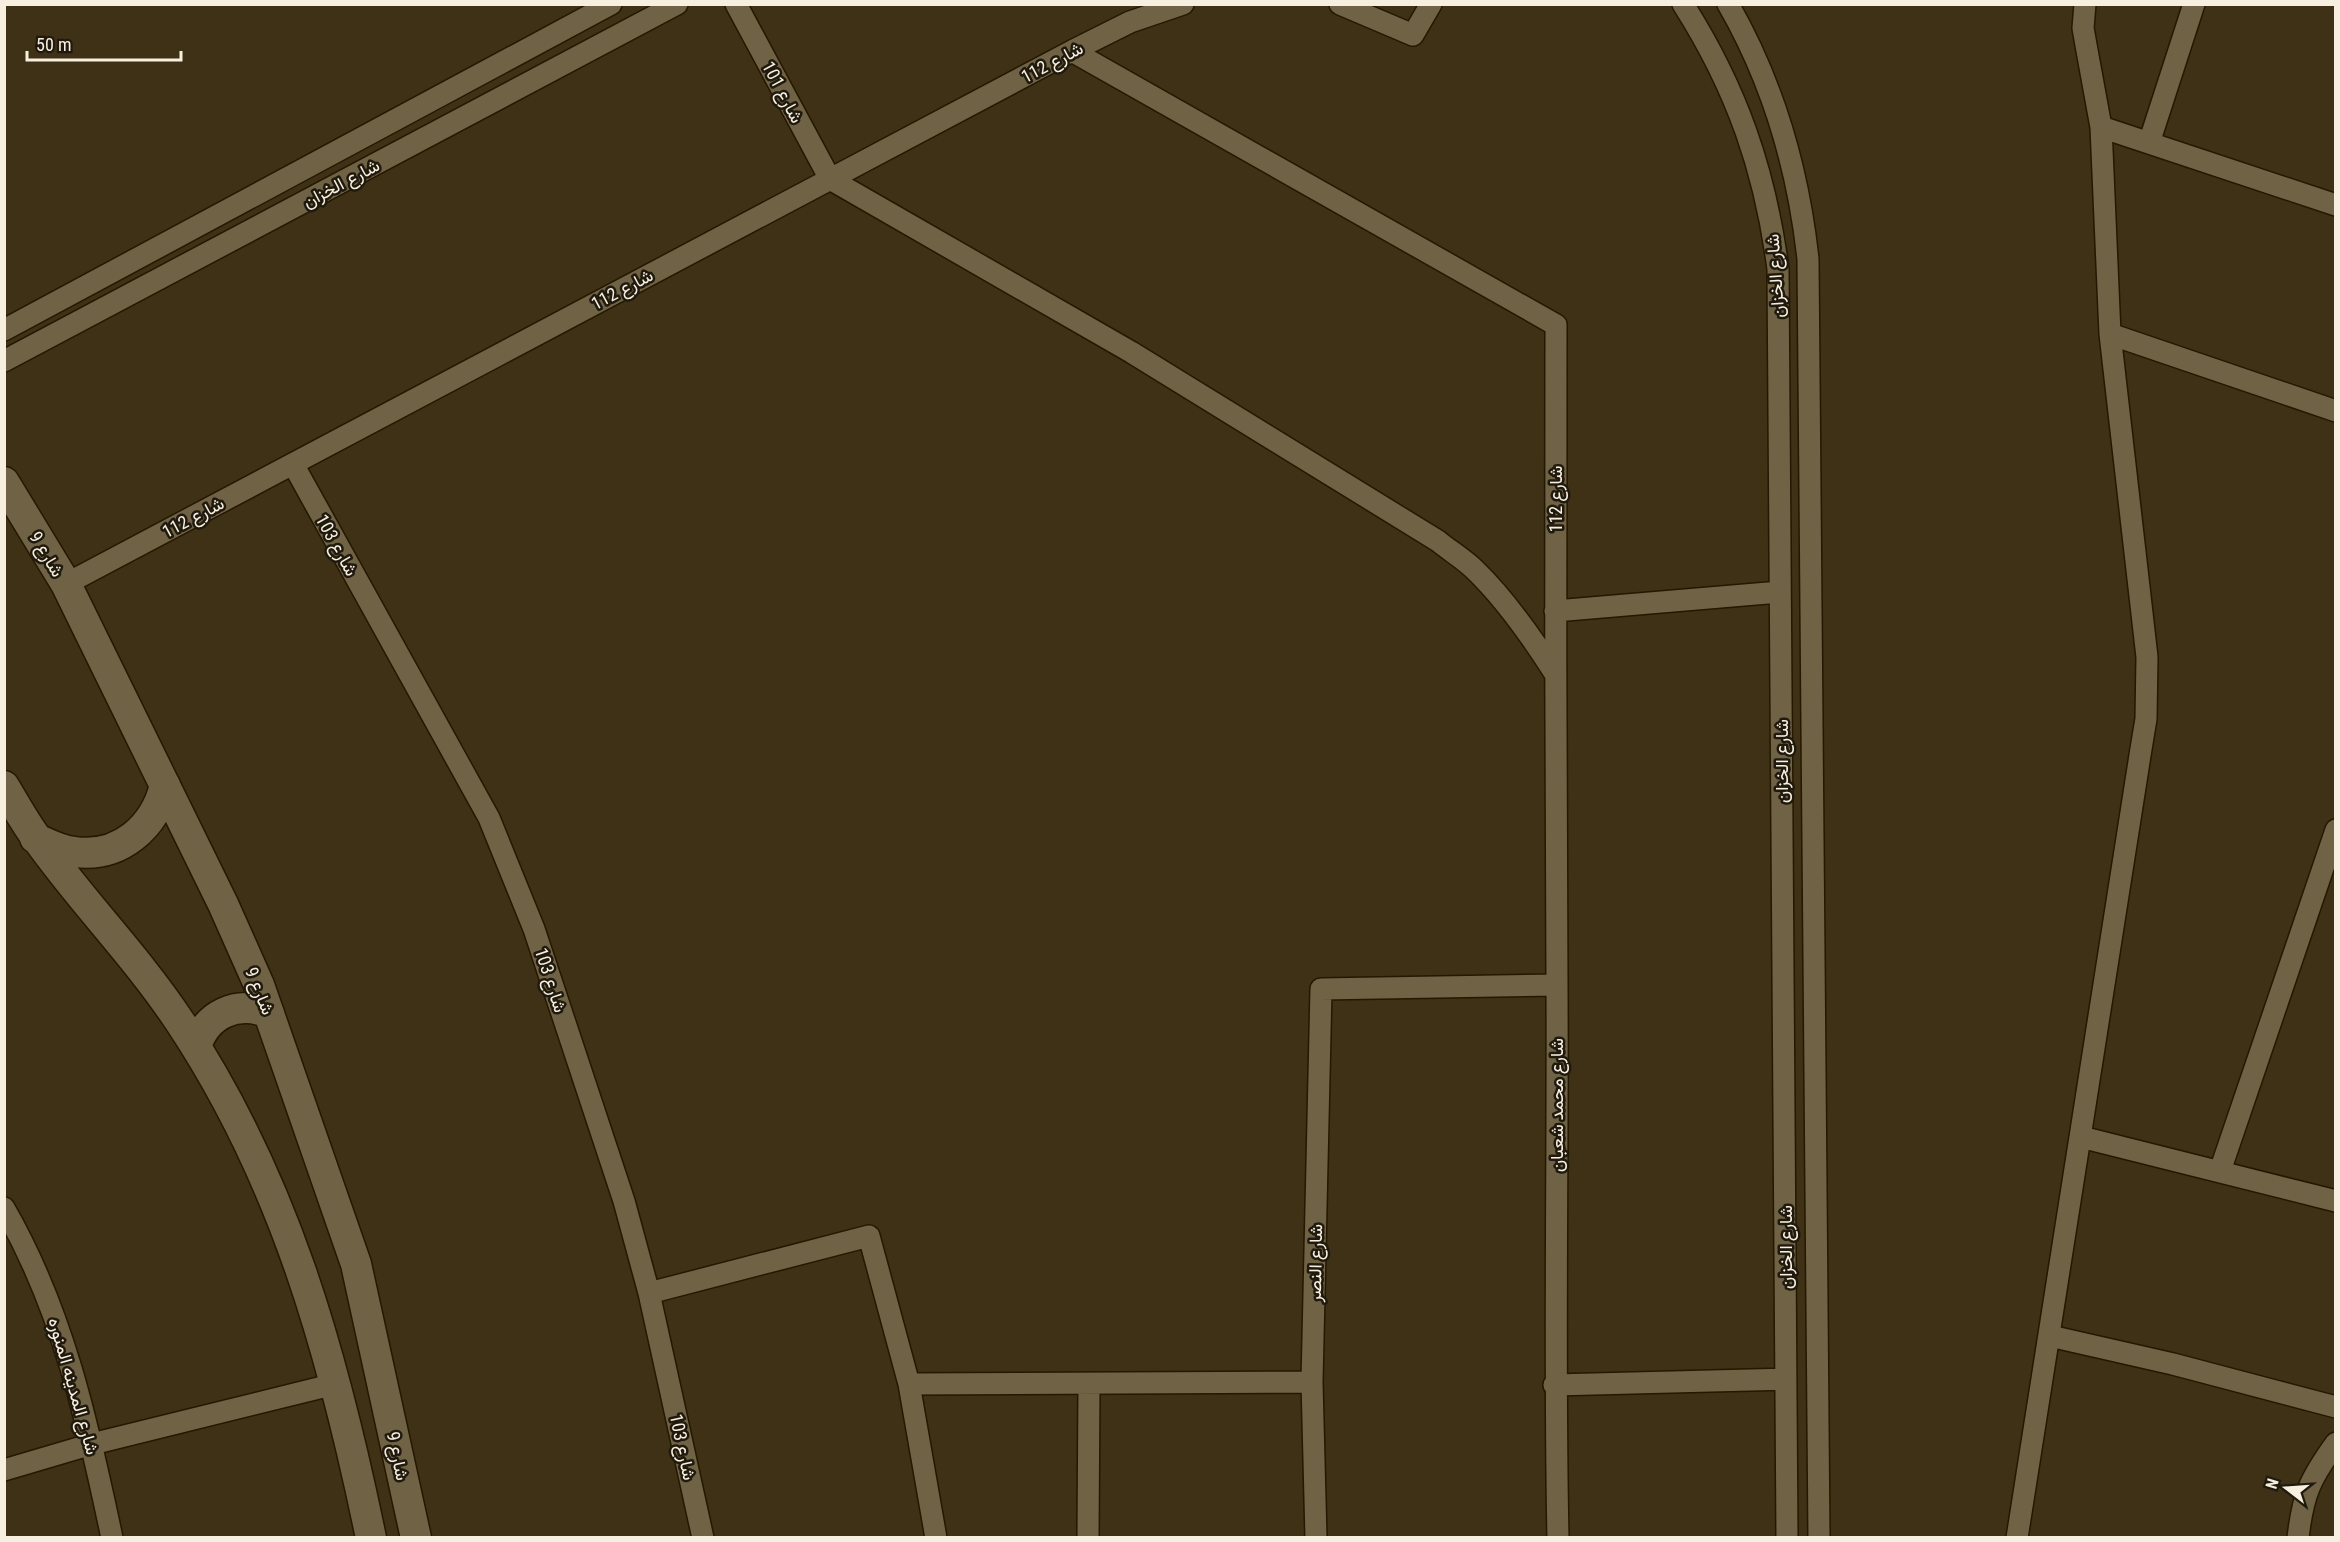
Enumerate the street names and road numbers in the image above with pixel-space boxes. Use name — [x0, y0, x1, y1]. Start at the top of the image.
street label: شارع 112 — [1017, 37, 1087, 89]
street label: شارع 101 — [756, 57, 808, 127]
street label: شارع الخزان — [299, 154, 384, 214]
street label: شارع الخزان — [1762, 233, 1790, 319]
street label: شارع 112 — [587, 264, 657, 316]
street label: شارع 112 — [1545, 465, 1568, 533]
street label: شارع 112 — [158, 492, 228, 544]
street label: شارع 103 — [310, 511, 362, 580]
street label: شارع 9 — [24, 527, 69, 582]
street label: شارع الخزان — [1771, 719, 1794, 803]
street label: شارع 103 — [529, 945, 571, 1016]
street label: شارع 9 — [239, 964, 279, 1019]
street label: شارع محمد شعبان — [1546, 1038, 1569, 1172]
street label: شارع الخزان — [1775, 1205, 1798, 1289]
street label: شارع النصر — [1304, 1224, 1328, 1303]
street label: شارع المدينه المنوره — [42, 1315, 104, 1458]
street label: شارع 103 — [664, 1412, 700, 1482]
street label: شارع 9 — [381, 1430, 413, 1483]

